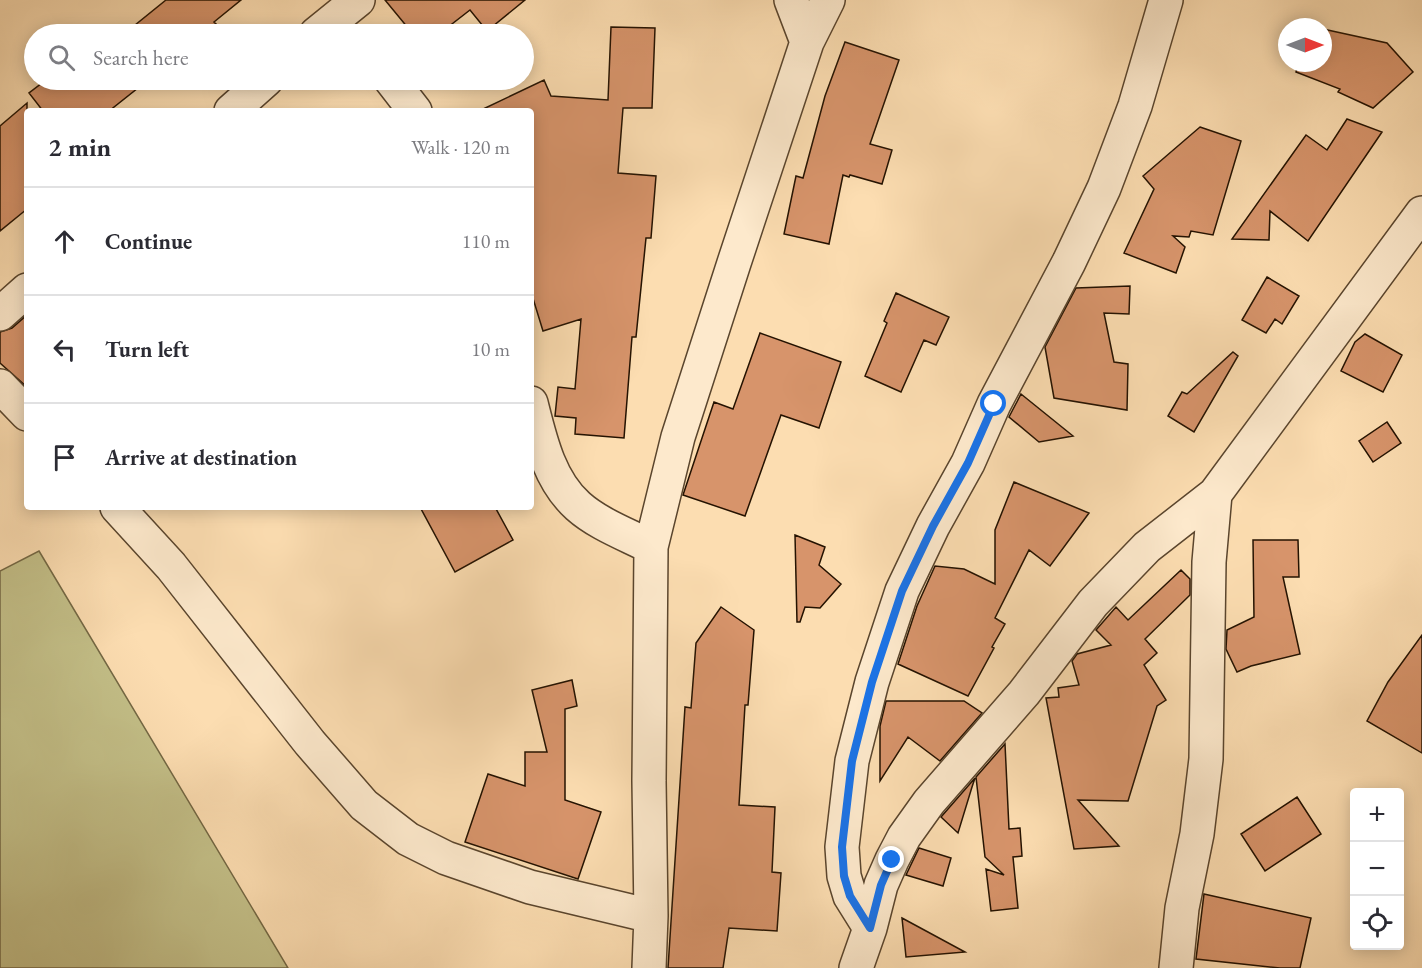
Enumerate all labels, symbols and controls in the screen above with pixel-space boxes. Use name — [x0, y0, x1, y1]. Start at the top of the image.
north arrow — [1278, 18, 1332, 72]
search box — [24, 24, 534, 90]
icon: search — [45, 41, 78, 74]
text: Search here — [93, 43, 188, 72]
text: 2 min — [48, 130, 111, 164]
text: Walk · 120 m — [411, 134, 510, 160]
icon: ahead — [48, 225, 81, 258]
text: Continue — [105, 227, 192, 256]
text: 110 m — [462, 228, 510, 254]
icon: left — [48, 333, 81, 366]
text: Turn left — [105, 335, 189, 364]
text: 10 m — [471, 336, 510, 362]
route start — [980, 390, 1006, 416]
icon: arrive — [48, 441, 81, 474]
text: Arrive at destination — [105, 443, 297, 472]
map controls — [1350, 788, 1404, 950]
button: + — [1350, 788, 1404, 842]
button: − — [1350, 842, 1404, 896]
route end — [878, 846, 904, 872]
button: locate — [1350, 896, 1404, 950]

